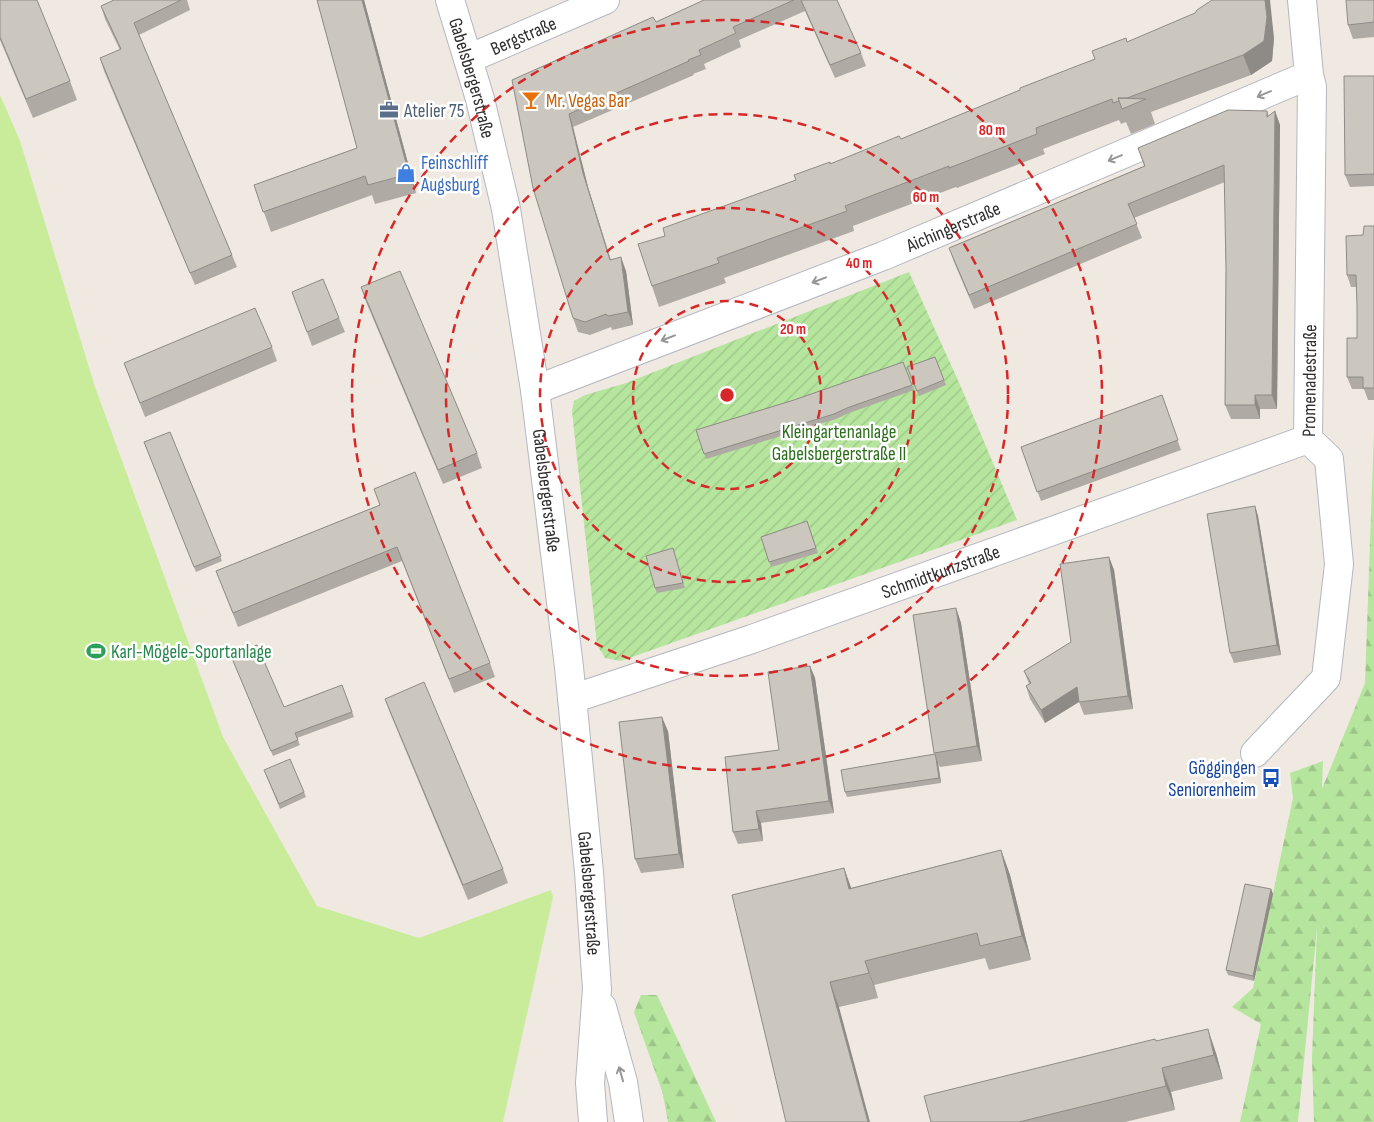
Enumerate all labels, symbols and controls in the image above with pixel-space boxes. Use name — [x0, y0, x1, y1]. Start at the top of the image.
street label: Bergstraße — [487, 12, 560, 61]
street label: Gabelsbergerstraße — [443, 15, 499, 141]
bar icon: Mr. Vegas Bar — [520, 89, 542, 111]
place label: Mr. Vegas Bar — [546, 90, 630, 113]
one-way arrow — [1257, 91, 1272, 100]
office icon: Atelier 75 — [378, 99, 400, 121]
place label: Atelier 75 — [403, 100, 464, 123]
text: 80 m — [979, 121, 1005, 140]
place label: Feinschliff Augsburg — [420, 152, 488, 197]
one-way arrow — [1108, 154, 1123, 163]
shop icon: Feinschliff Augsburg — [395, 162, 417, 184]
text: 60 m — [913, 188, 939, 207]
street label: Aichingerstraße — [902, 197, 1004, 258]
text: 40 m — [846, 254, 872, 273]
one-way arrow — [812, 276, 828, 285]
text: 20 m — [780, 320, 806, 339]
street label: Promenadestraße — [1298, 324, 1322, 437]
one-way arrow — [660, 334, 676, 343]
centre of rings — [718, 386, 736, 404]
park label: Kleingartenanlage Gabelsbergerstraße II — [772, 421, 906, 466]
street label: Gabelsbergerstraße — [527, 428, 565, 554]
street label: Schmidtkunzstraße — [879, 541, 1003, 604]
sports icon: Karl-Mögele-Sportanlage — [85, 640, 107, 662]
place label: Karl-Mögele-Sportanlage — [111, 641, 272, 664]
place label: Göggingen Seniorenheim — [1168, 757, 1256, 802]
bus stop icon: Göggingen Seniorenheim — [1260, 767, 1282, 789]
street label: Gabelsbergerstraße — [572, 830, 605, 956]
one-way arrow — [616, 1066, 626, 1082]

